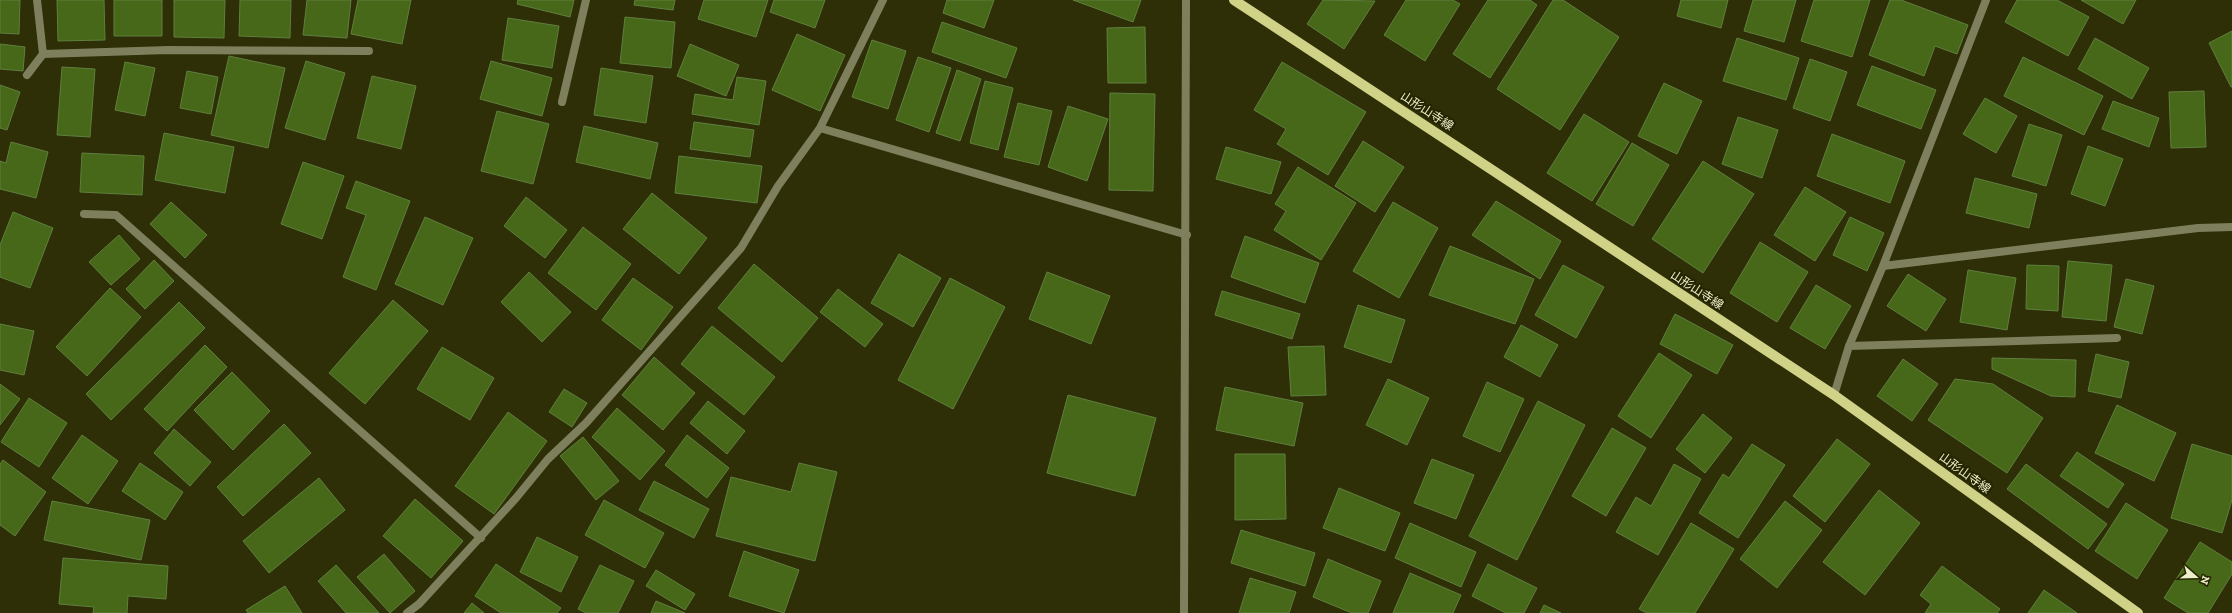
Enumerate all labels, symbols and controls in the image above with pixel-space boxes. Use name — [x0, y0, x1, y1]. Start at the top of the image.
street label: 山形山寺線 — [1398, 89, 1456, 133]
street label: 山形山寺線 — [1668, 268, 1726, 312]
street label: 山形山寺線 — [1937, 450, 1993, 496]
north arrow — [2176, 557, 2216, 597]
text: N — [2197, 574, 2212, 587]

